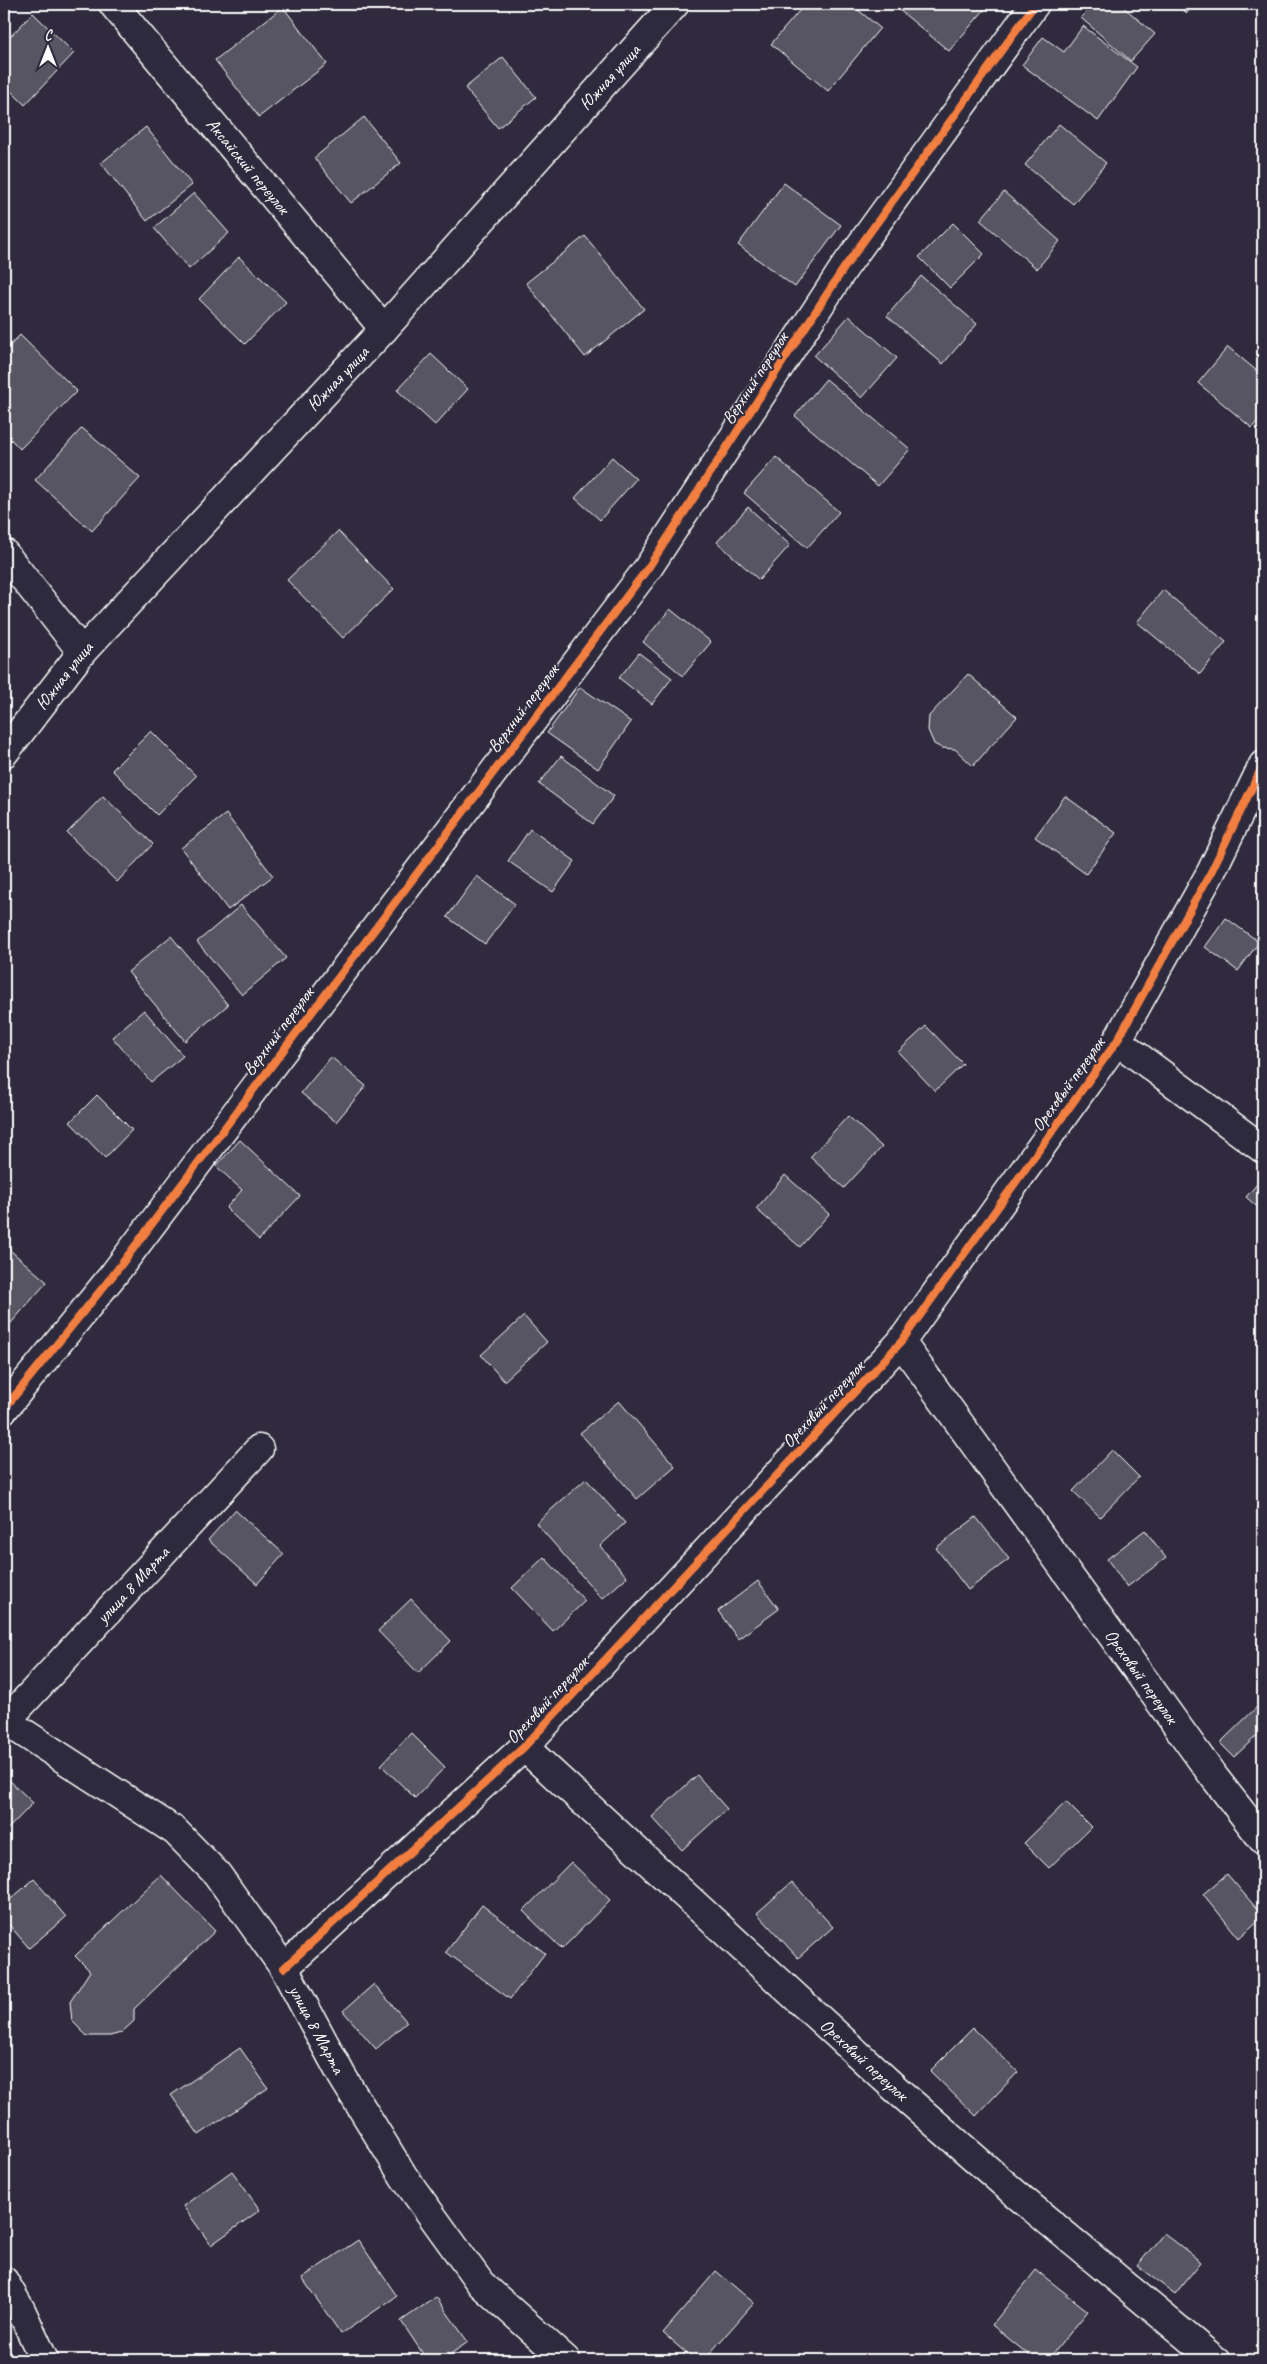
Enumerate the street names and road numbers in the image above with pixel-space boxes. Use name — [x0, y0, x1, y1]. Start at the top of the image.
street label: Южная улица — [574, 38, 646, 115]
street label: Аксайский переулок — [202, 113, 296, 220]
street label: Верхний переулок — [717, 326, 794, 428]
street label: Южная улица — [302, 340, 375, 416]
street label: Южная улица — [30, 635, 99, 714]
street label: Верхний переулок — [483, 657, 565, 757]
street label: Верхний переулок — [238, 980, 320, 1080]
street label: Ореховый переулок — [1026, 1031, 1111, 1135]
street label: Ореховый переулок — [777, 1354, 871, 1452]
street label: улица 8 Марта — [91, 1540, 175, 1629]
street label: Ореховый переулок — [1100, 1625, 1184, 1730]
street label: Ореховый переулок — [501, 1650, 595, 1748]
street label: улица 8 Марта — [284, 1980, 350, 2079]
street label: Ореховый переулок — [816, 2014, 914, 2107]

